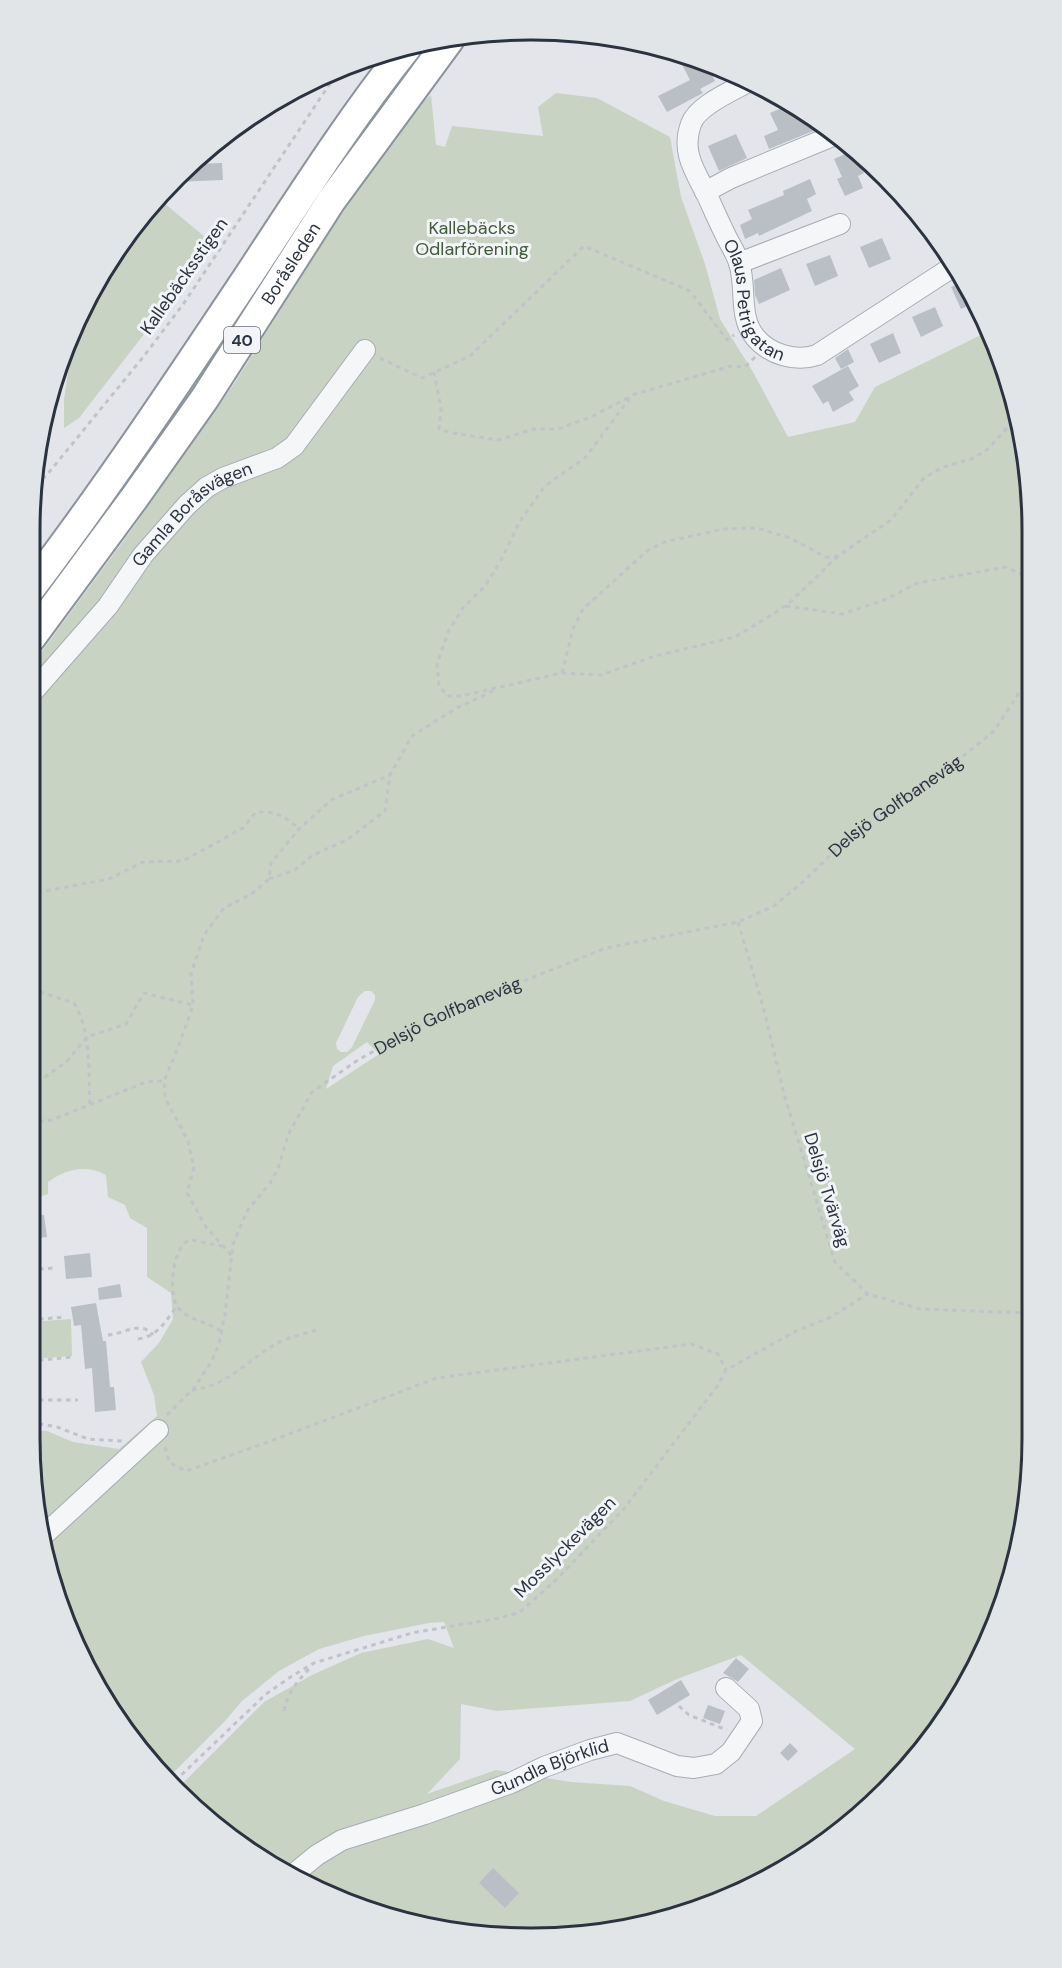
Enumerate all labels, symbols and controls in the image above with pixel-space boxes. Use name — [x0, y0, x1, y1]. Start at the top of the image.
street label: Kallebäcksstigen — [135, 213, 233, 339]
park label: Kallebäcks Odlarförening — [415, 216, 529, 261]
street label: Boråsleden — [256, 218, 326, 309]
street label: Olaus Petrigatan — [718, 235, 788, 367]
road number: 40 — [224, 327, 260, 353]
street label: Gamla Boråsvägen — [126, 456, 256, 571]
street label: Delsjö Golfbaneväg — [823, 750, 968, 863]
street label: Delsjö Golfbaneväg — [370, 971, 525, 1061]
street label: Delsjö Tvärväg — [798, 1130, 856, 1250]
street label: Mosslyckevägen — [509, 1491, 621, 1603]
street label: Gundla Björklid — [487, 1734, 611, 1801]

